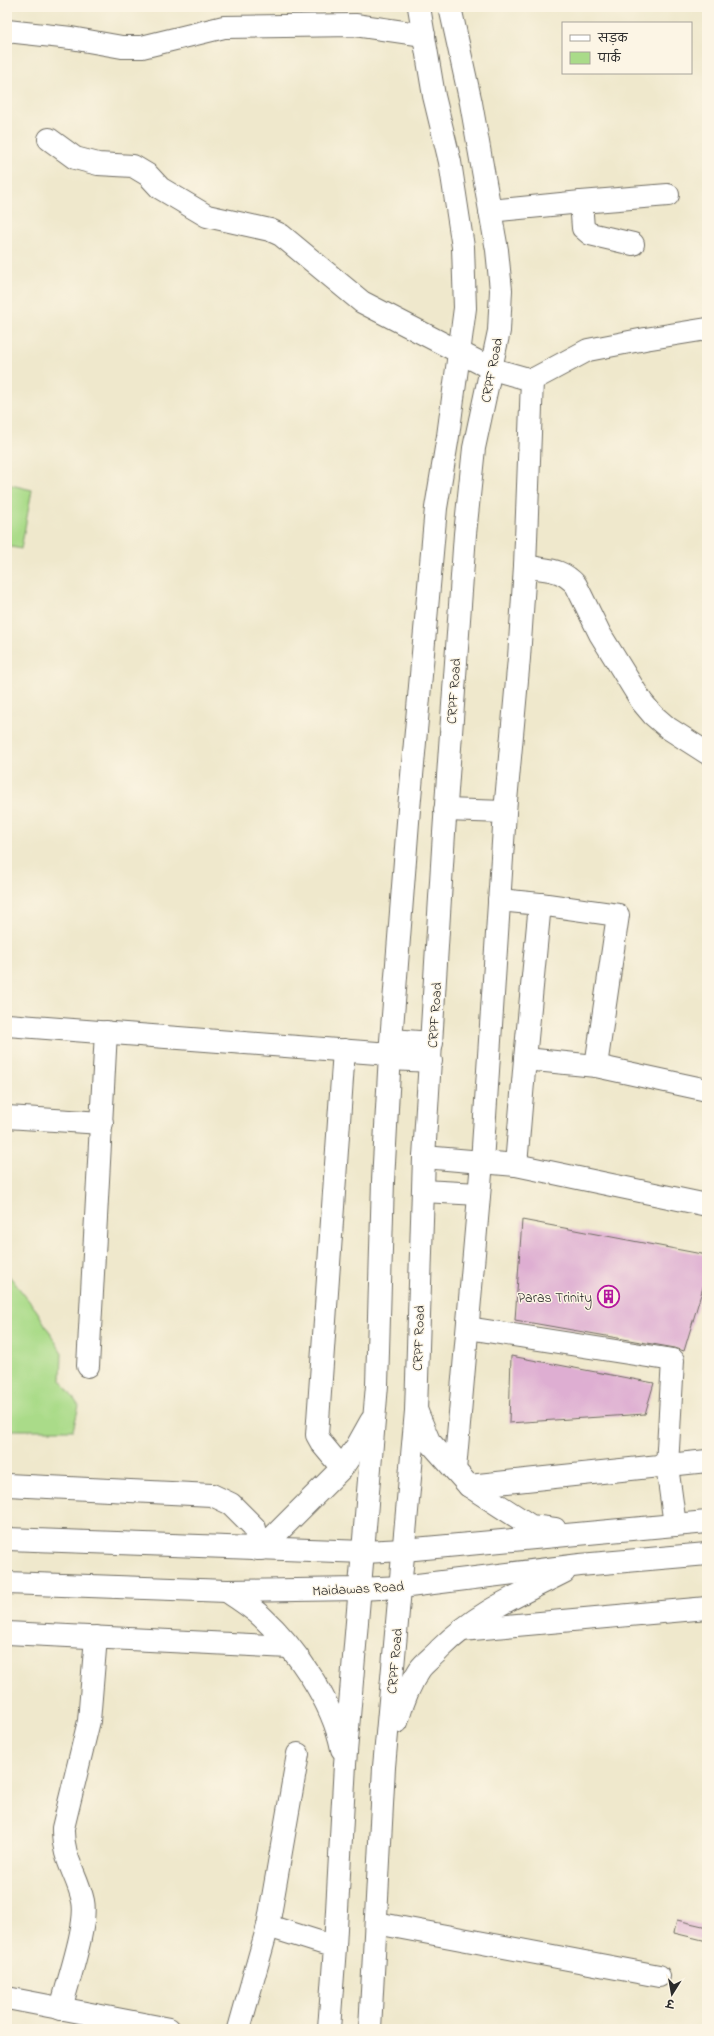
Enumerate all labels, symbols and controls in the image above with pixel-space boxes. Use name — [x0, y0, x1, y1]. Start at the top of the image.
legend — [562, 22, 692, 74]
text: सड़क — [597, 30, 629, 48]
text: पार्क — [597, 48, 622, 68]
street label: CRPF Road — [476, 336, 509, 405]
street label: CRPF Road — [442, 657, 467, 725]
street label: CRPF Road — [423, 981, 448, 1049]
building icon: Paras Trinity — [595, 1284, 621, 1310]
place label: Paras Trinity — [518, 1288, 592, 1310]
street label: CRPF Road — [408, 1305, 431, 1371]
street label: Maidawas Road — [312, 1577, 405, 1602]
street label: CRPF Road — [382, 1627, 409, 1695]
north arrow — [652, 1974, 692, 2014]
text: उ — [664, 1994, 676, 2012]

